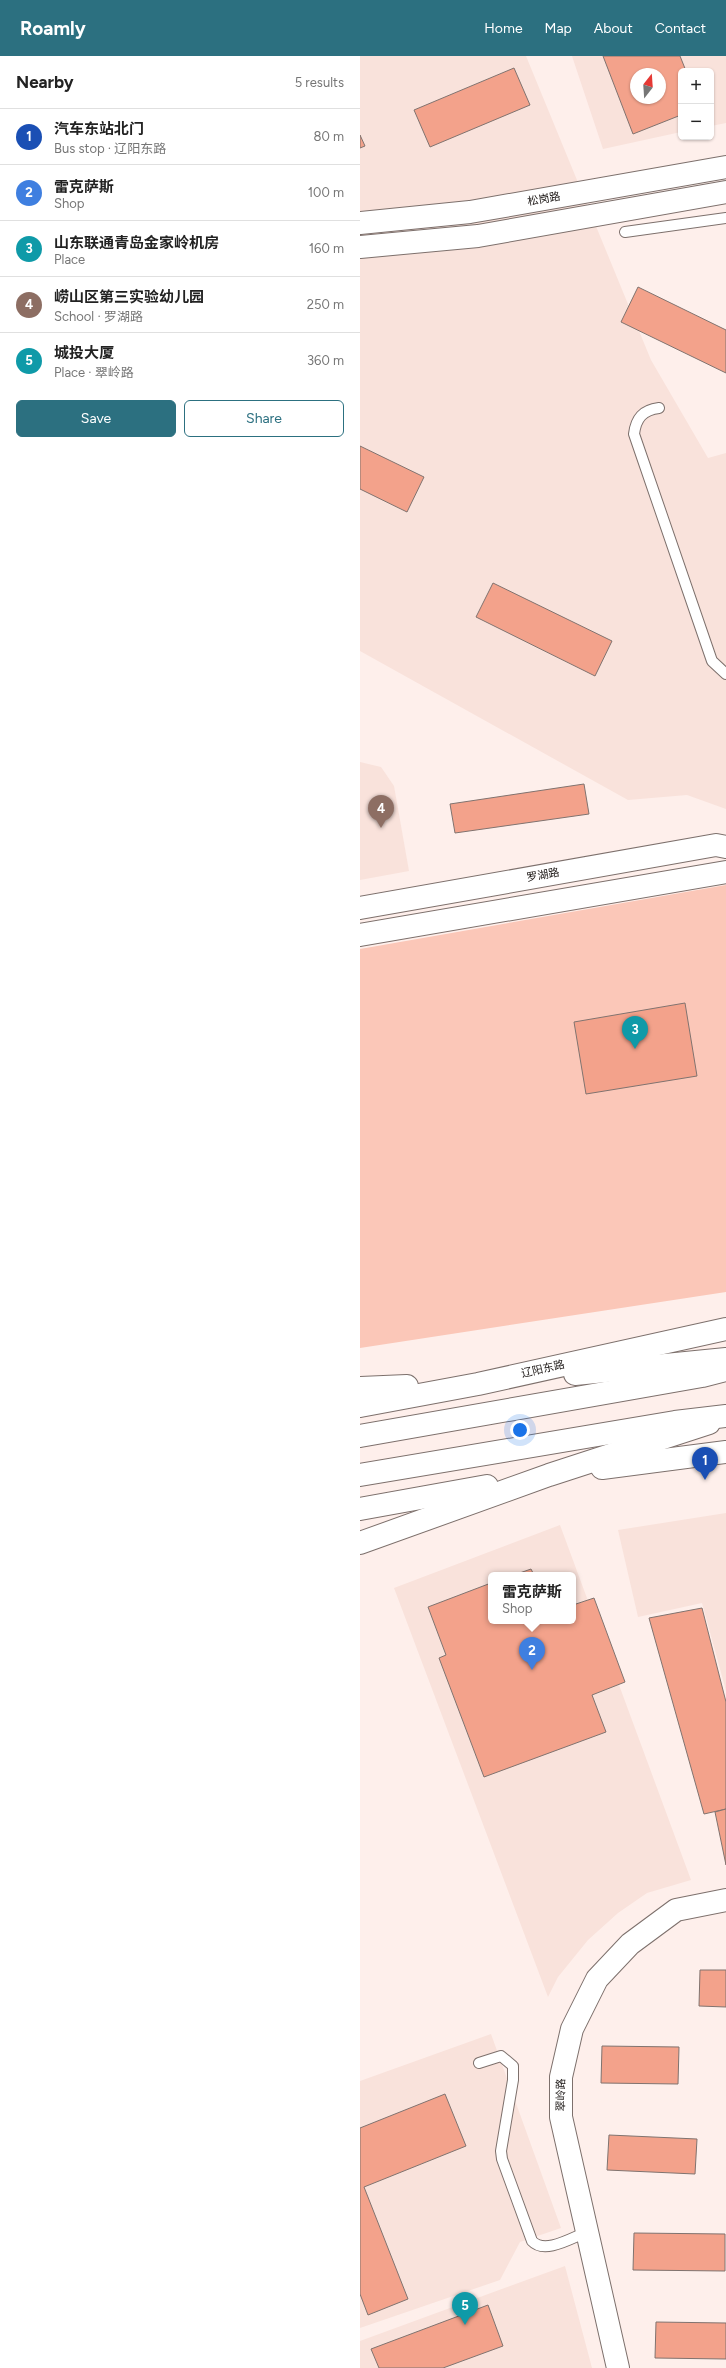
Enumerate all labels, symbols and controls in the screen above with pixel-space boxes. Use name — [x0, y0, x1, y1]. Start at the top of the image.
text: Roamly — [20, 17, 86, 40]
text: Home — [484, 20, 523, 37]
text: Map — [545, 20, 572, 37]
text: About — [594, 20, 633, 37]
text: Contact — [655, 20, 706, 37]
north arrow — [630, 68, 666, 104]
map controls — [678, 68, 714, 140]
button: + — [678, 68, 714, 104]
text: Nearby — [16, 72, 74, 92]
text: 5 results — [295, 75, 344, 90]
button: − — [678, 104, 714, 140]
text: 汽车东站北门 — [54, 120, 144, 138]
text: 1 — [26, 129, 32, 144]
text: 80 m — [313, 129, 344, 144]
text: Bus stop · 辽阳东路 — [54, 141, 166, 156]
text: 雷克萨斯 — [54, 178, 114, 196]
text: 2 — [25, 185, 33, 200]
text: 100 m — [308, 185, 344, 200]
street label: 松岗路 — [527, 190, 561, 208]
text: Shop — [54, 196, 84, 211]
text: 山东联通青岛金家岭机房 — [54, 234, 219, 252]
text: 3 — [25, 241, 33, 256]
text: 160 m — [309, 241, 344, 256]
text: Place — [54, 252, 85, 267]
text: 崂山区第三实验幼儿园 — [54, 288, 204, 306]
text: 4 — [25, 297, 33, 312]
text: 250 m — [307, 297, 344, 312]
text: School · 罗湖路 — [54, 309, 143, 324]
text: 城投大厦 — [54, 344, 114, 362]
text: 5 — [25, 353, 33, 368]
text: 360 m — [307, 353, 344, 368]
text: Place · 翠岭路 — [54, 365, 134, 380]
button: Save — [16, 400, 176, 437]
button: Share — [184, 400, 344, 437]
pin: 4 — [368, 795, 394, 828]
street label: 罗湖路 — [526, 866, 560, 884]
pin: 3 — [622, 1016, 648, 1049]
street label: 辽阳东路 — [520, 1358, 566, 1380]
your location — [510, 1420, 530, 1440]
pin: 1 — [692, 1447, 718, 1480]
popup — [488, 1572, 576, 1624]
text: 雷克萨斯 — [502, 1583, 562, 1601]
text: Shop — [502, 1601, 532, 1616]
pin: 2 — [519, 1637, 545, 1670]
street label: 翠岭路 — [554, 2078, 568, 2112]
pin: 5 — [452, 2292, 478, 2325]

